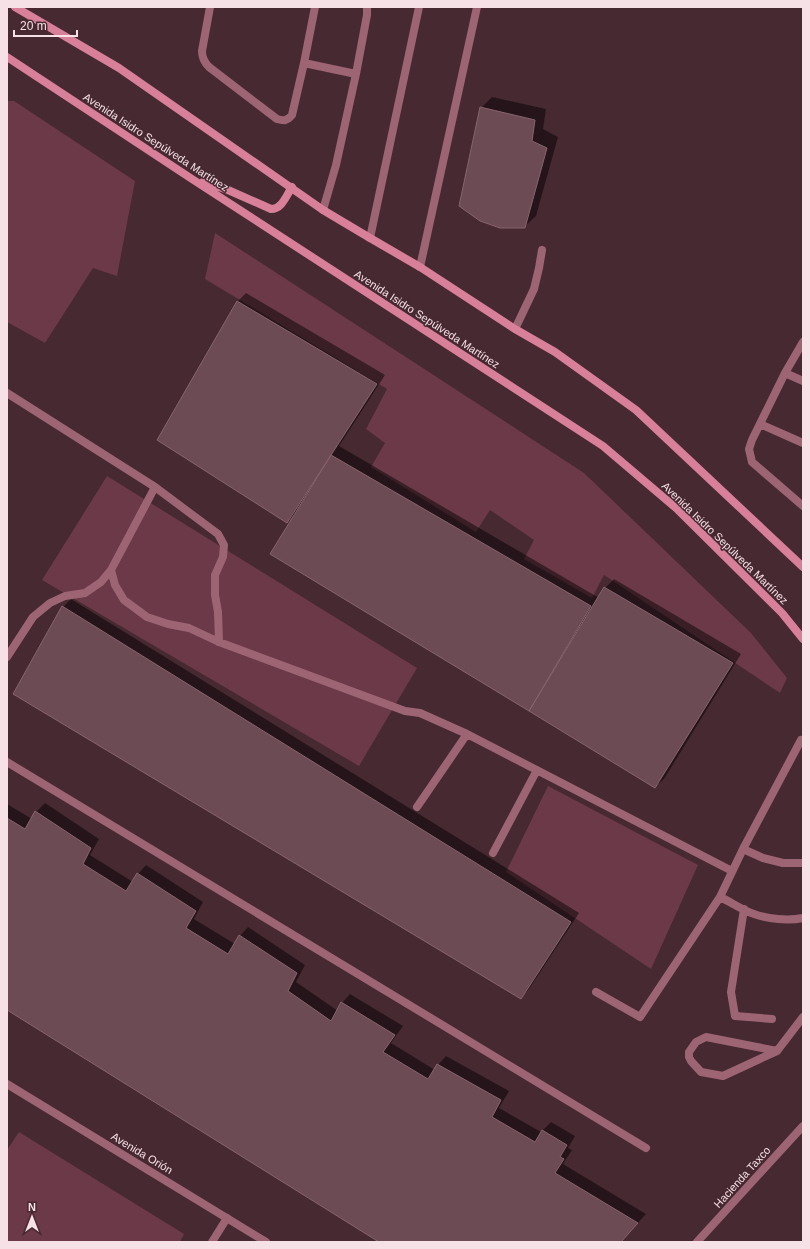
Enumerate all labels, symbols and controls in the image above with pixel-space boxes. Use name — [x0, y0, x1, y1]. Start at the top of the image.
scale bar — [14, 12, 77, 38]
text: 20 m — [20, 19, 47, 33]
street label: Avenida Isidro Sepúlveda Martínez — [81, 91, 231, 193]
street label: Avenida Isidro Sepúlveda Martínez — [352, 268, 502, 370]
street label: Avenida Isidro Sepúlveda Martínez — [660, 479, 790, 607]
street label: Avenida Orión — [109, 1130, 175, 1176]
street label: Hacienda Taxco — [711, 1144, 773, 1210]
north arrow — [12, 1197, 52, 1237]
text: N — [28, 1201, 36, 1213]

